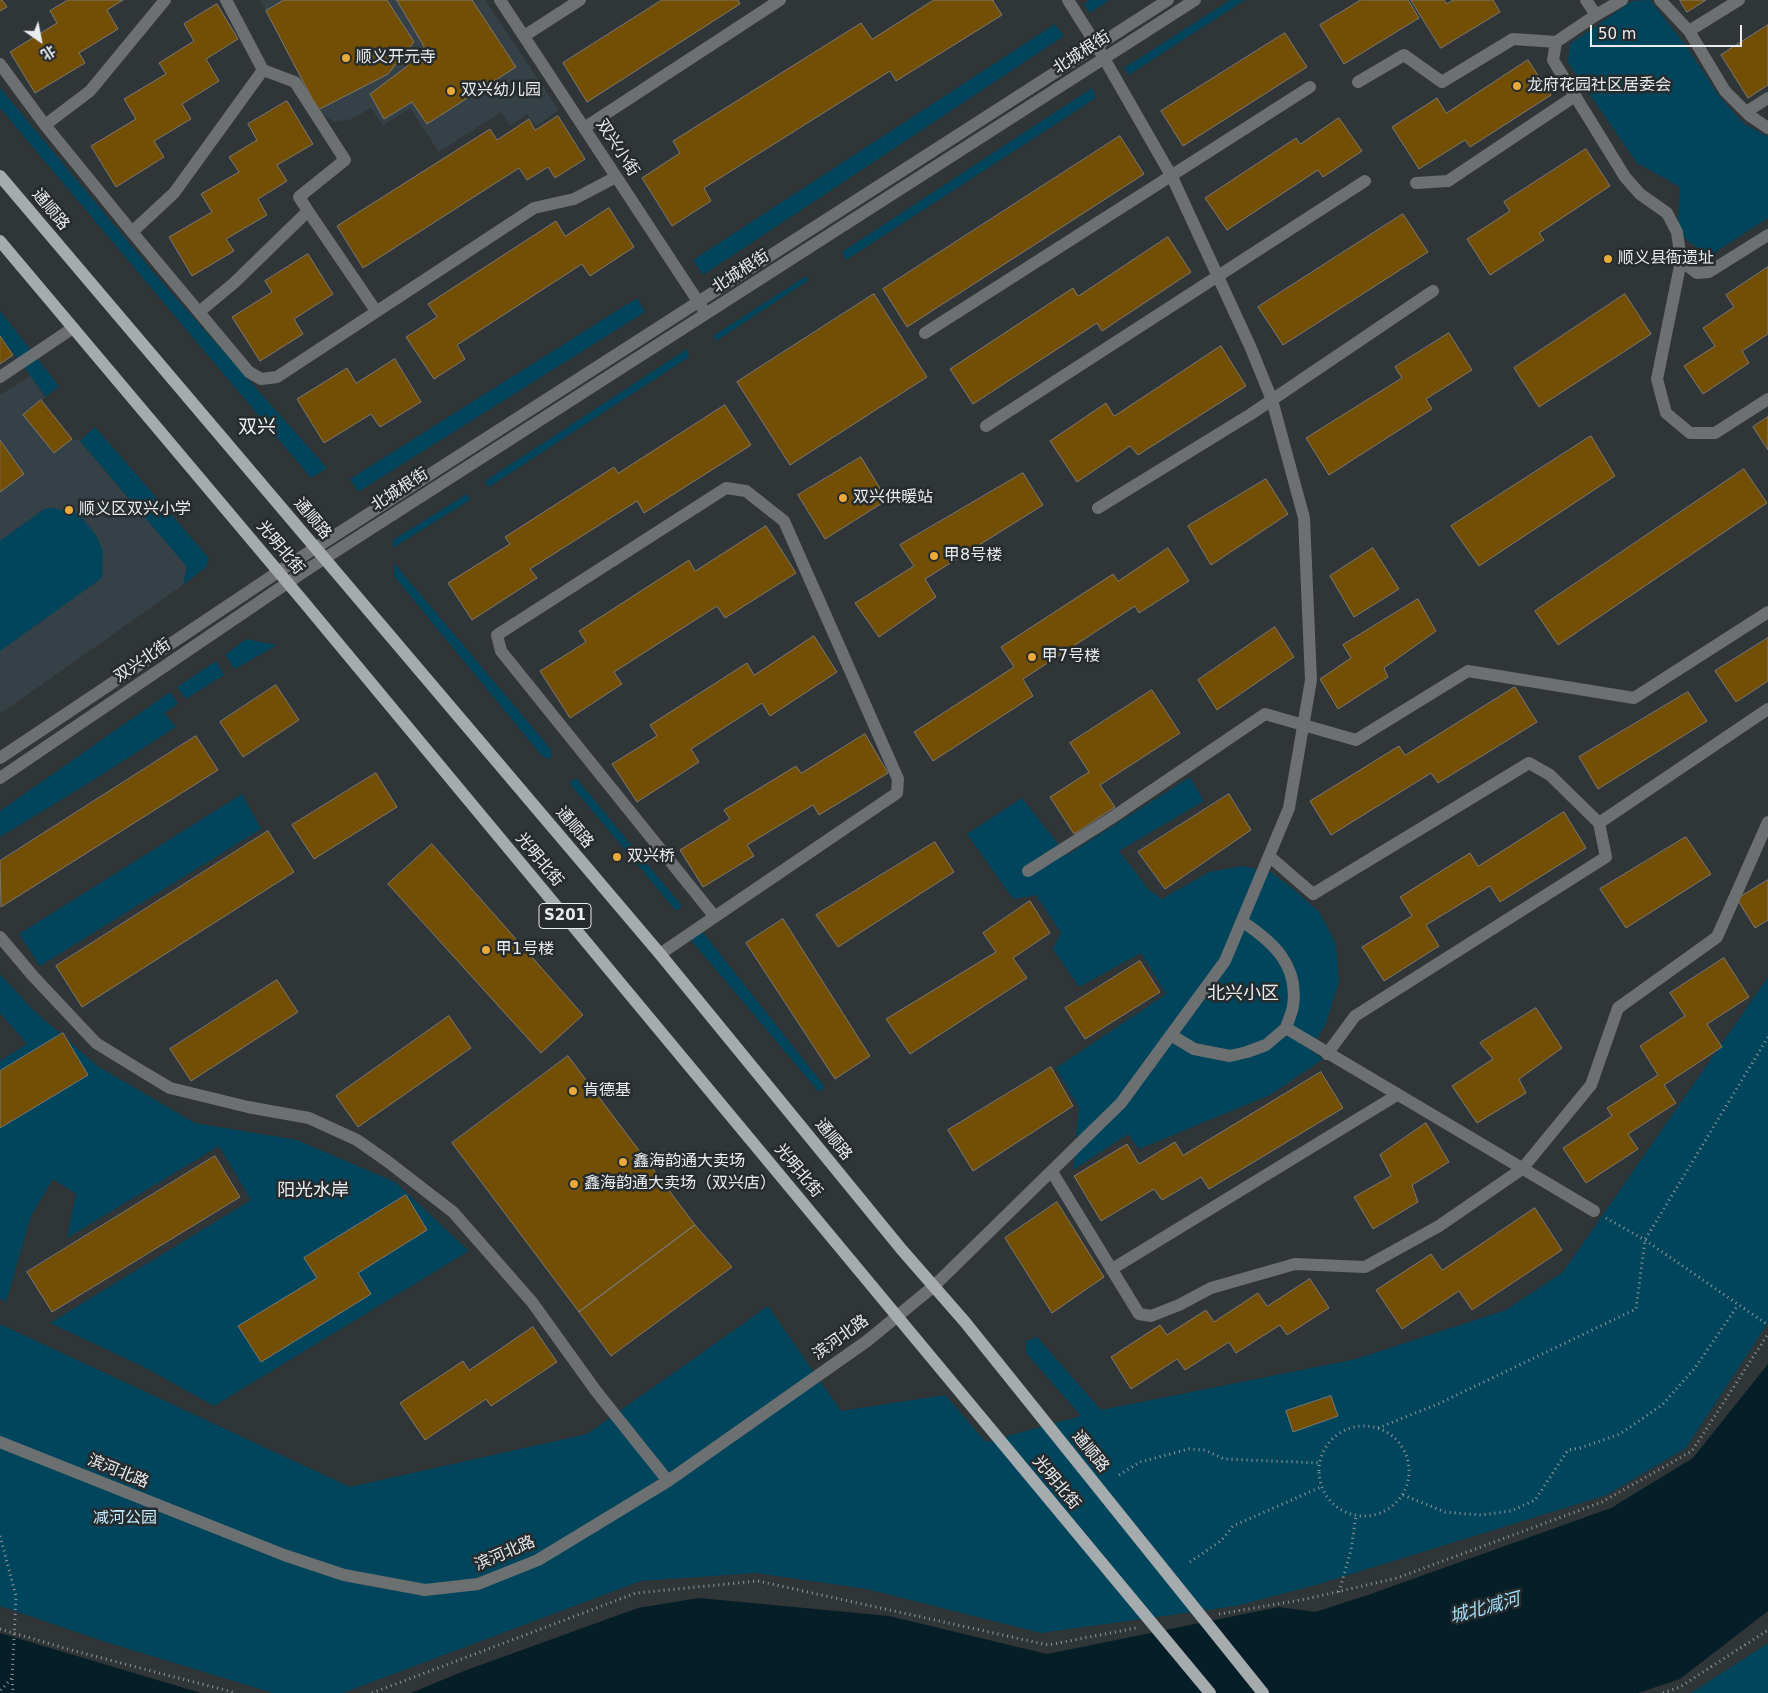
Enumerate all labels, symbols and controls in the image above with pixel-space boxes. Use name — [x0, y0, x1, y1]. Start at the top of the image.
north arrow — [15, 15, 65, 65]
scale bar — [1593, 15, 1746, 47]
text: 50 m — [1598, 25, 1636, 43]
street label: 北城根街 — [1050, 28, 1114, 78]
text: 北 — [38, 42, 58, 63]
place label: 顺义开元寺 — [356, 48, 436, 68]
marker: 顺义开元寺 — [340, 52, 352, 64]
place label: 龙府花园社区居委会 — [1527, 76, 1671, 96]
marker: 龙府花园社区居委会 — [1511, 80, 1523, 92]
place label: 双兴幼儿园 — [461, 81, 541, 101]
marker: 双兴幼儿园 — [445, 85, 457, 97]
street label: 双兴小街 — [592, 116, 642, 180]
street label: 通顺路 — [27, 185, 73, 235]
street label: 北城根街 — [709, 247, 773, 297]
place label: 顺义县衙遗址 — [1618, 249, 1714, 269]
marker: 顺义县衙遗址 — [1602, 253, 1614, 265]
district label: 双兴 — [238, 417, 276, 439]
street label: 北城根街 — [368, 465, 432, 515]
place label: 双兴供暖站 — [853, 488, 933, 508]
marker: 双兴供暖站 — [837, 492, 849, 504]
street label: 通顺路 — [289, 494, 335, 544]
place label: 顺义区双兴小学 — [79, 500, 191, 520]
marker: 顺义区双兴小学 — [63, 504, 75, 516]
street label: 光明北街 — [252, 517, 308, 579]
place label: 甲8号楼 — [944, 546, 1002, 566]
marker: 甲8号楼 — [928, 550, 940, 562]
street label: 双兴北街 — [111, 635, 175, 687]
place label: 甲7号楼 — [1042, 647, 1100, 667]
marker: 甲7号楼 — [1026, 651, 1038, 663]
street label: 通顺路 — [551, 803, 597, 853]
street label: 光明北街 — [511, 829, 567, 891]
place label: 双兴桥 — [627, 847, 675, 867]
marker: 双兴桥 — [611, 851, 623, 863]
road number: S201 — [539, 904, 591, 928]
place label: 甲1号楼 — [496, 940, 554, 960]
marker: 甲1号楼 — [480, 944, 492, 956]
district label: 北兴小区 — [1207, 983, 1279, 1005]
place label: 肯德基 — [583, 1081, 631, 1101]
marker: 肯德基 — [567, 1085, 579, 1097]
street label: 通顺路 — [810, 1115, 856, 1165]
street label: 光明北街 — [770, 1140, 826, 1202]
place label: 鑫海韵通大卖场 — [633, 1152, 745, 1172]
marker: 鑫海韵通大卖场 — [617, 1156, 629, 1168]
place label: 鑫海韵通大卖场（双兴店） — [584, 1174, 776, 1194]
marker: 鑫海韵通大卖场（双兴店） — [568, 1178, 580, 1190]
district label: 阳光水岸 — [277, 1180, 349, 1202]
street label: 滨河北路 — [809, 1311, 873, 1365]
street label: 通顺路 — [1067, 1427, 1113, 1477]
street label: 滨河北路 — [85, 1451, 151, 1493]
street label: 光明北街 — [1028, 1452, 1084, 1514]
park label: 减河公园 — [93, 1509, 157, 1529]
street label: 滨河北路 — [472, 1533, 538, 1575]
water label: 城北减河 — [1447, 1589, 1523, 1629]

